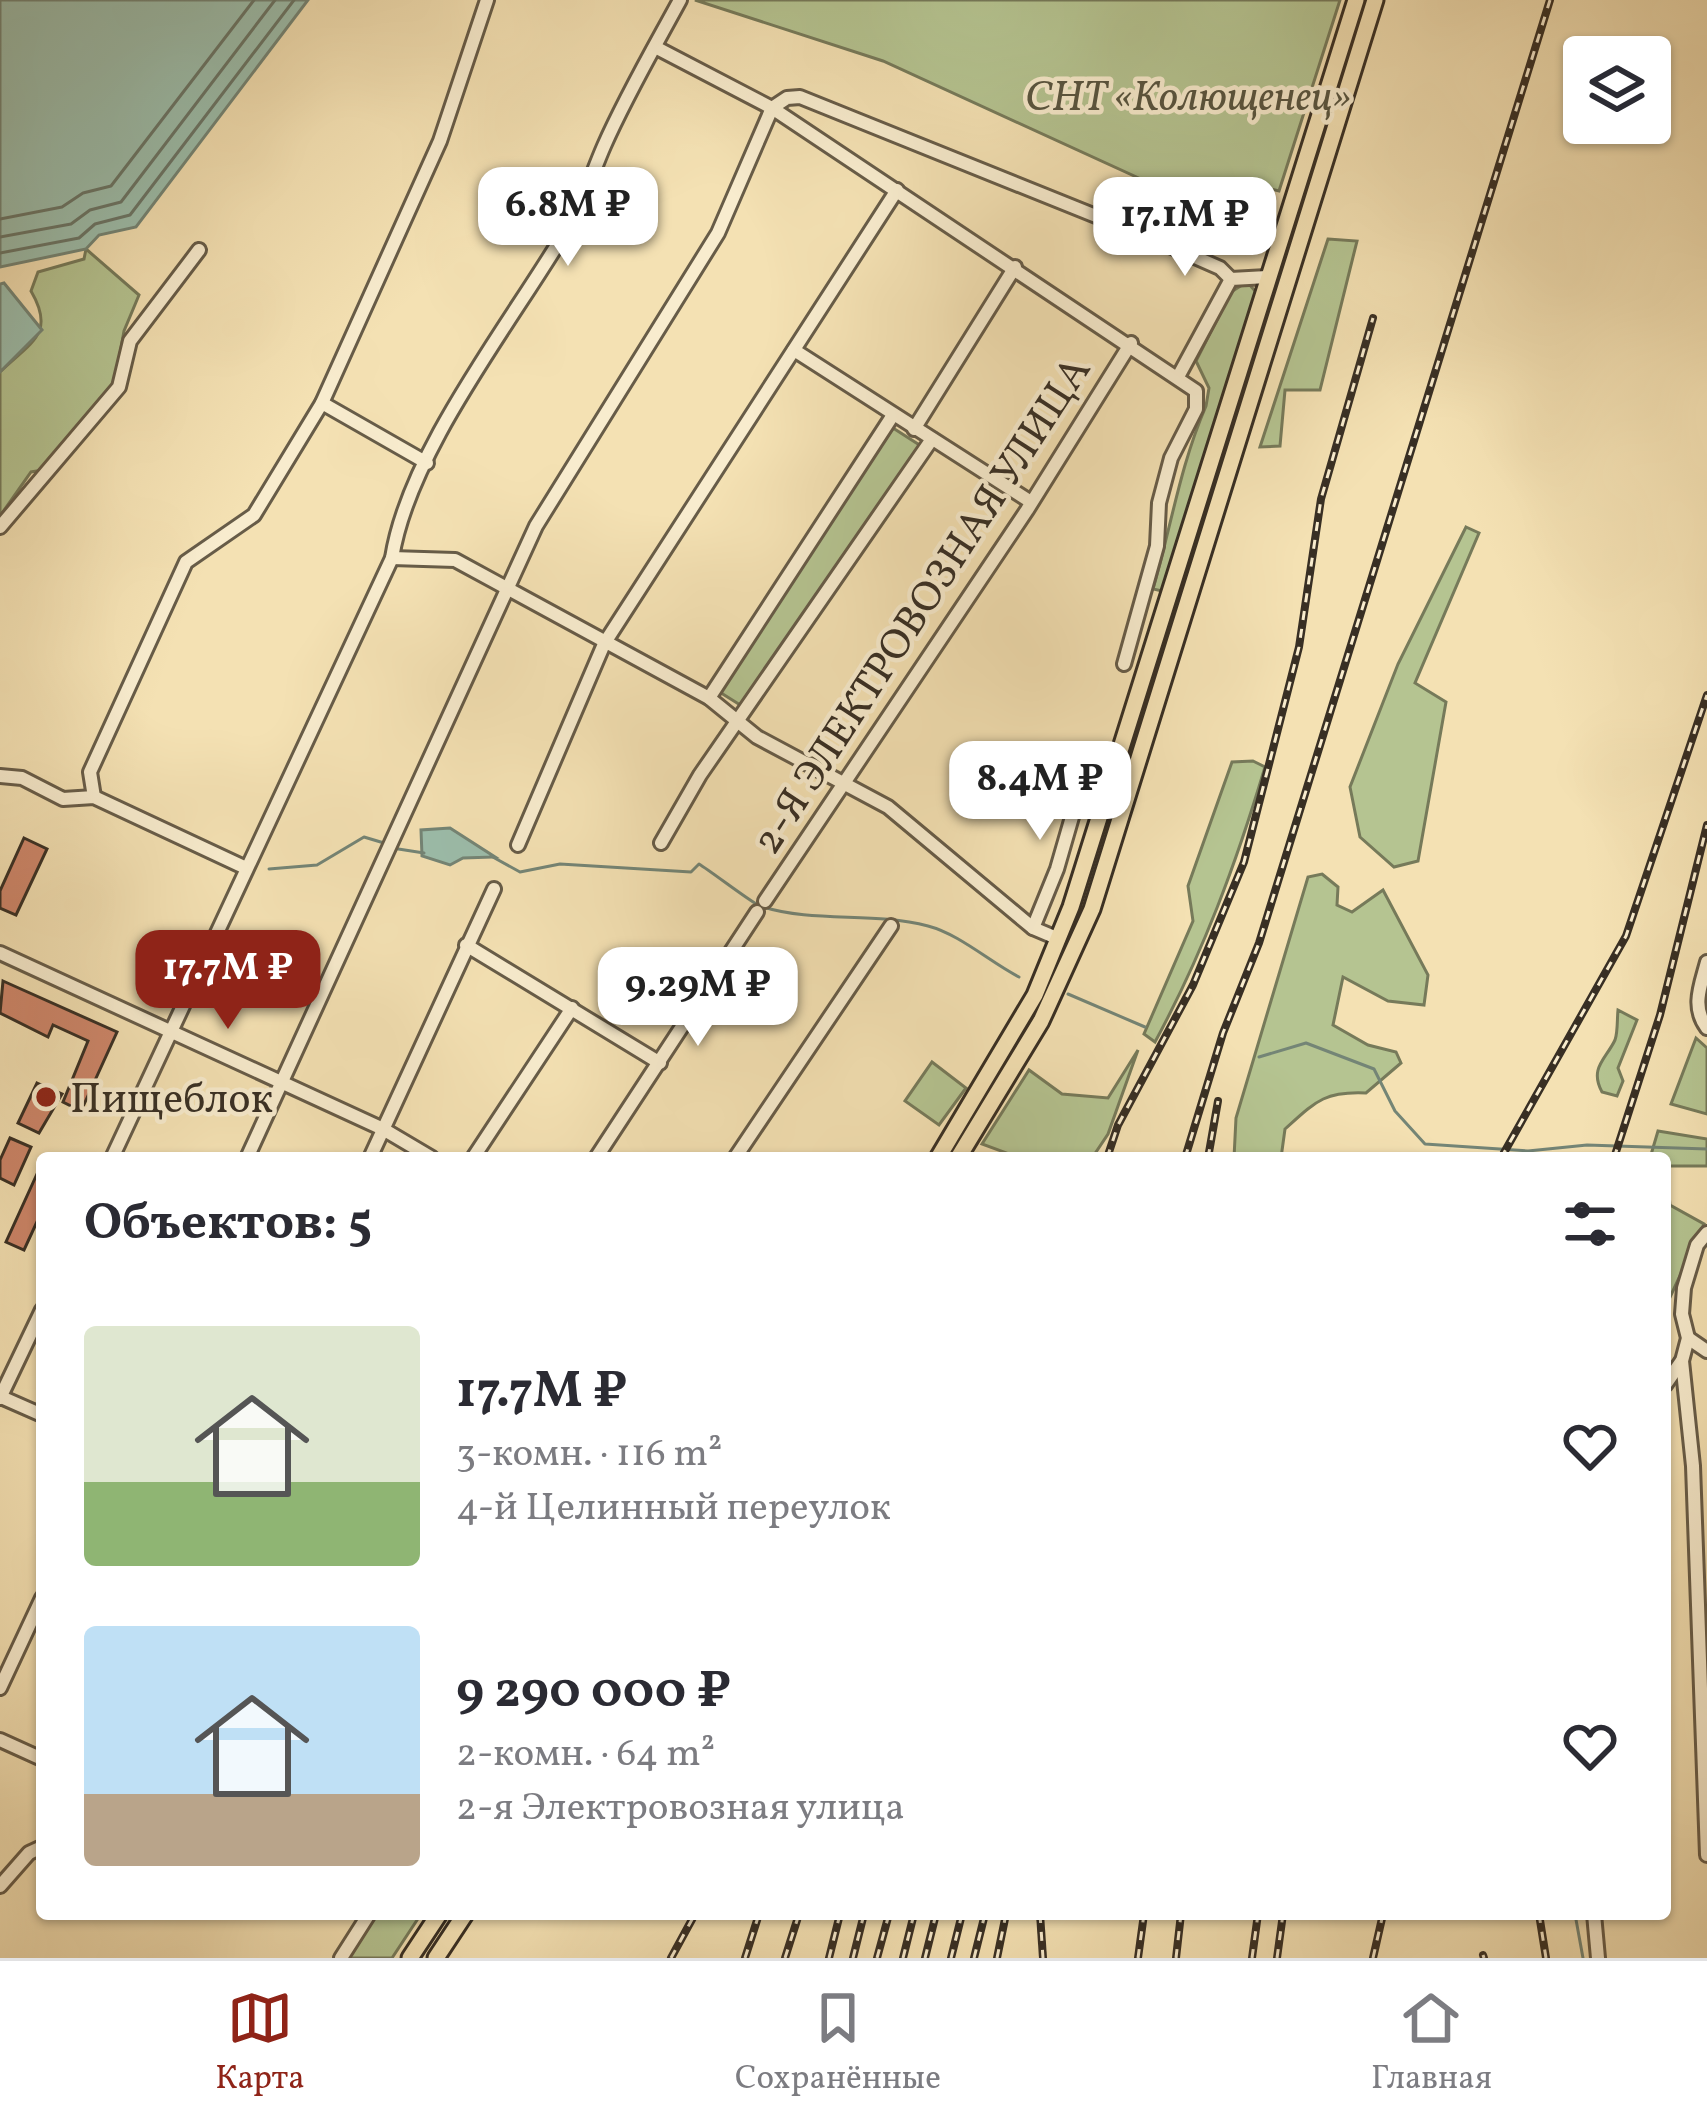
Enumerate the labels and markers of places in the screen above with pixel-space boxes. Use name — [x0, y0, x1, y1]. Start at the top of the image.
pin: 6.8M ₽ — [470, 167, 666, 269]
pin: 17.1M ₽ — [1074, 177, 1296, 279]
pin: 8.4M ₽ — [942, 741, 1138, 843]
pin: 17.7M ₽ — [117, 930, 339, 1032]
pin: 9.29M ₽ — [587, 947, 809, 1049]
place label: Пищеблок — [70, 1072, 273, 1131]
marker: Пищеблок — [33, 1084, 59, 1110]

